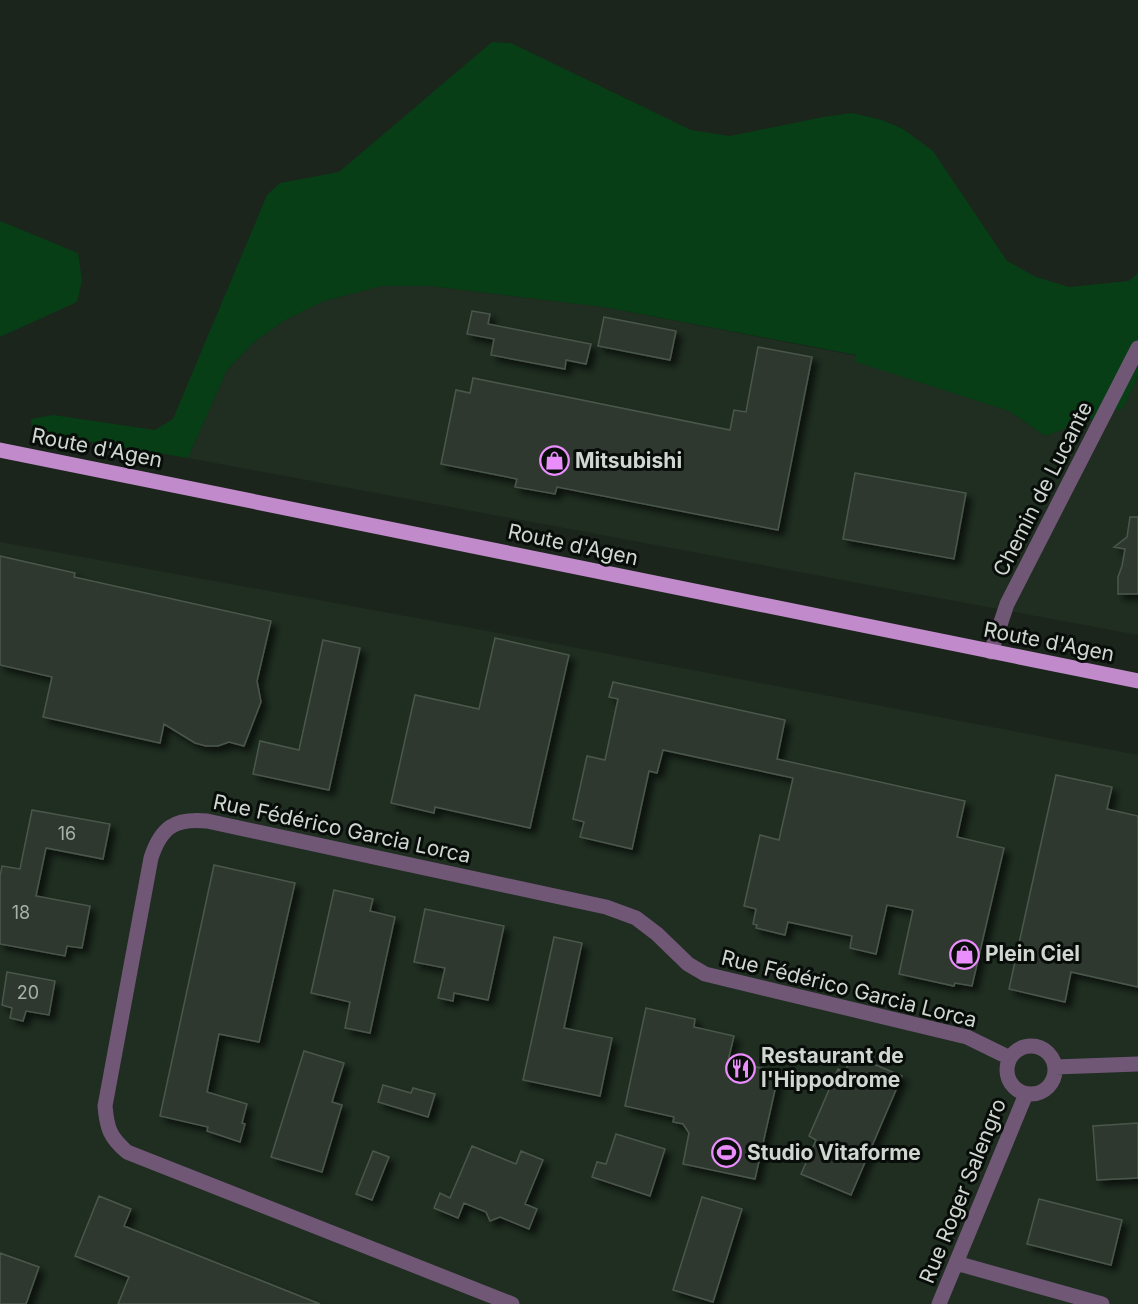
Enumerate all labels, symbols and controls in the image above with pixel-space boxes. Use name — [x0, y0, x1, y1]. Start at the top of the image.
street label: Chemin de Lucante — [988, 397, 1097, 580]
street label: Route d'Agen — [30, 423, 165, 472]
shop icon: Mitsubishi — [538, 445, 570, 477]
place label: Mitsubishi — [575, 448, 682, 473]
street label: Route d'Agen — [506, 519, 641, 571]
street label: Route d'Agen — [982, 617, 1117, 666]
street label: Rue Fédérico Garcia Lorca — [211, 789, 473, 868]
house number: 16 — [58, 823, 76, 844]
house number: 18 — [12, 902, 30, 923]
shop icon: Plein Ciel — [948, 938, 980, 970]
place label: Plein Ciel — [985, 941, 1080, 966]
street label: Rue Fédérico Garcia Lorca — [719, 945, 980, 1032]
house number: 20 — [17, 982, 39, 1003]
place label: Restaurant de l'Hippodrome — [761, 1043, 904, 1092]
restaurant icon: Restaurant de l'Hippodrome — [724, 1052, 756, 1084]
street label: Rue Roger Salengro — [914, 1095, 1011, 1287]
sports icon: Studio Vitaforme — [710, 1137, 742, 1169]
place label: Studio Vitaforme — [747, 1140, 921, 1165]

